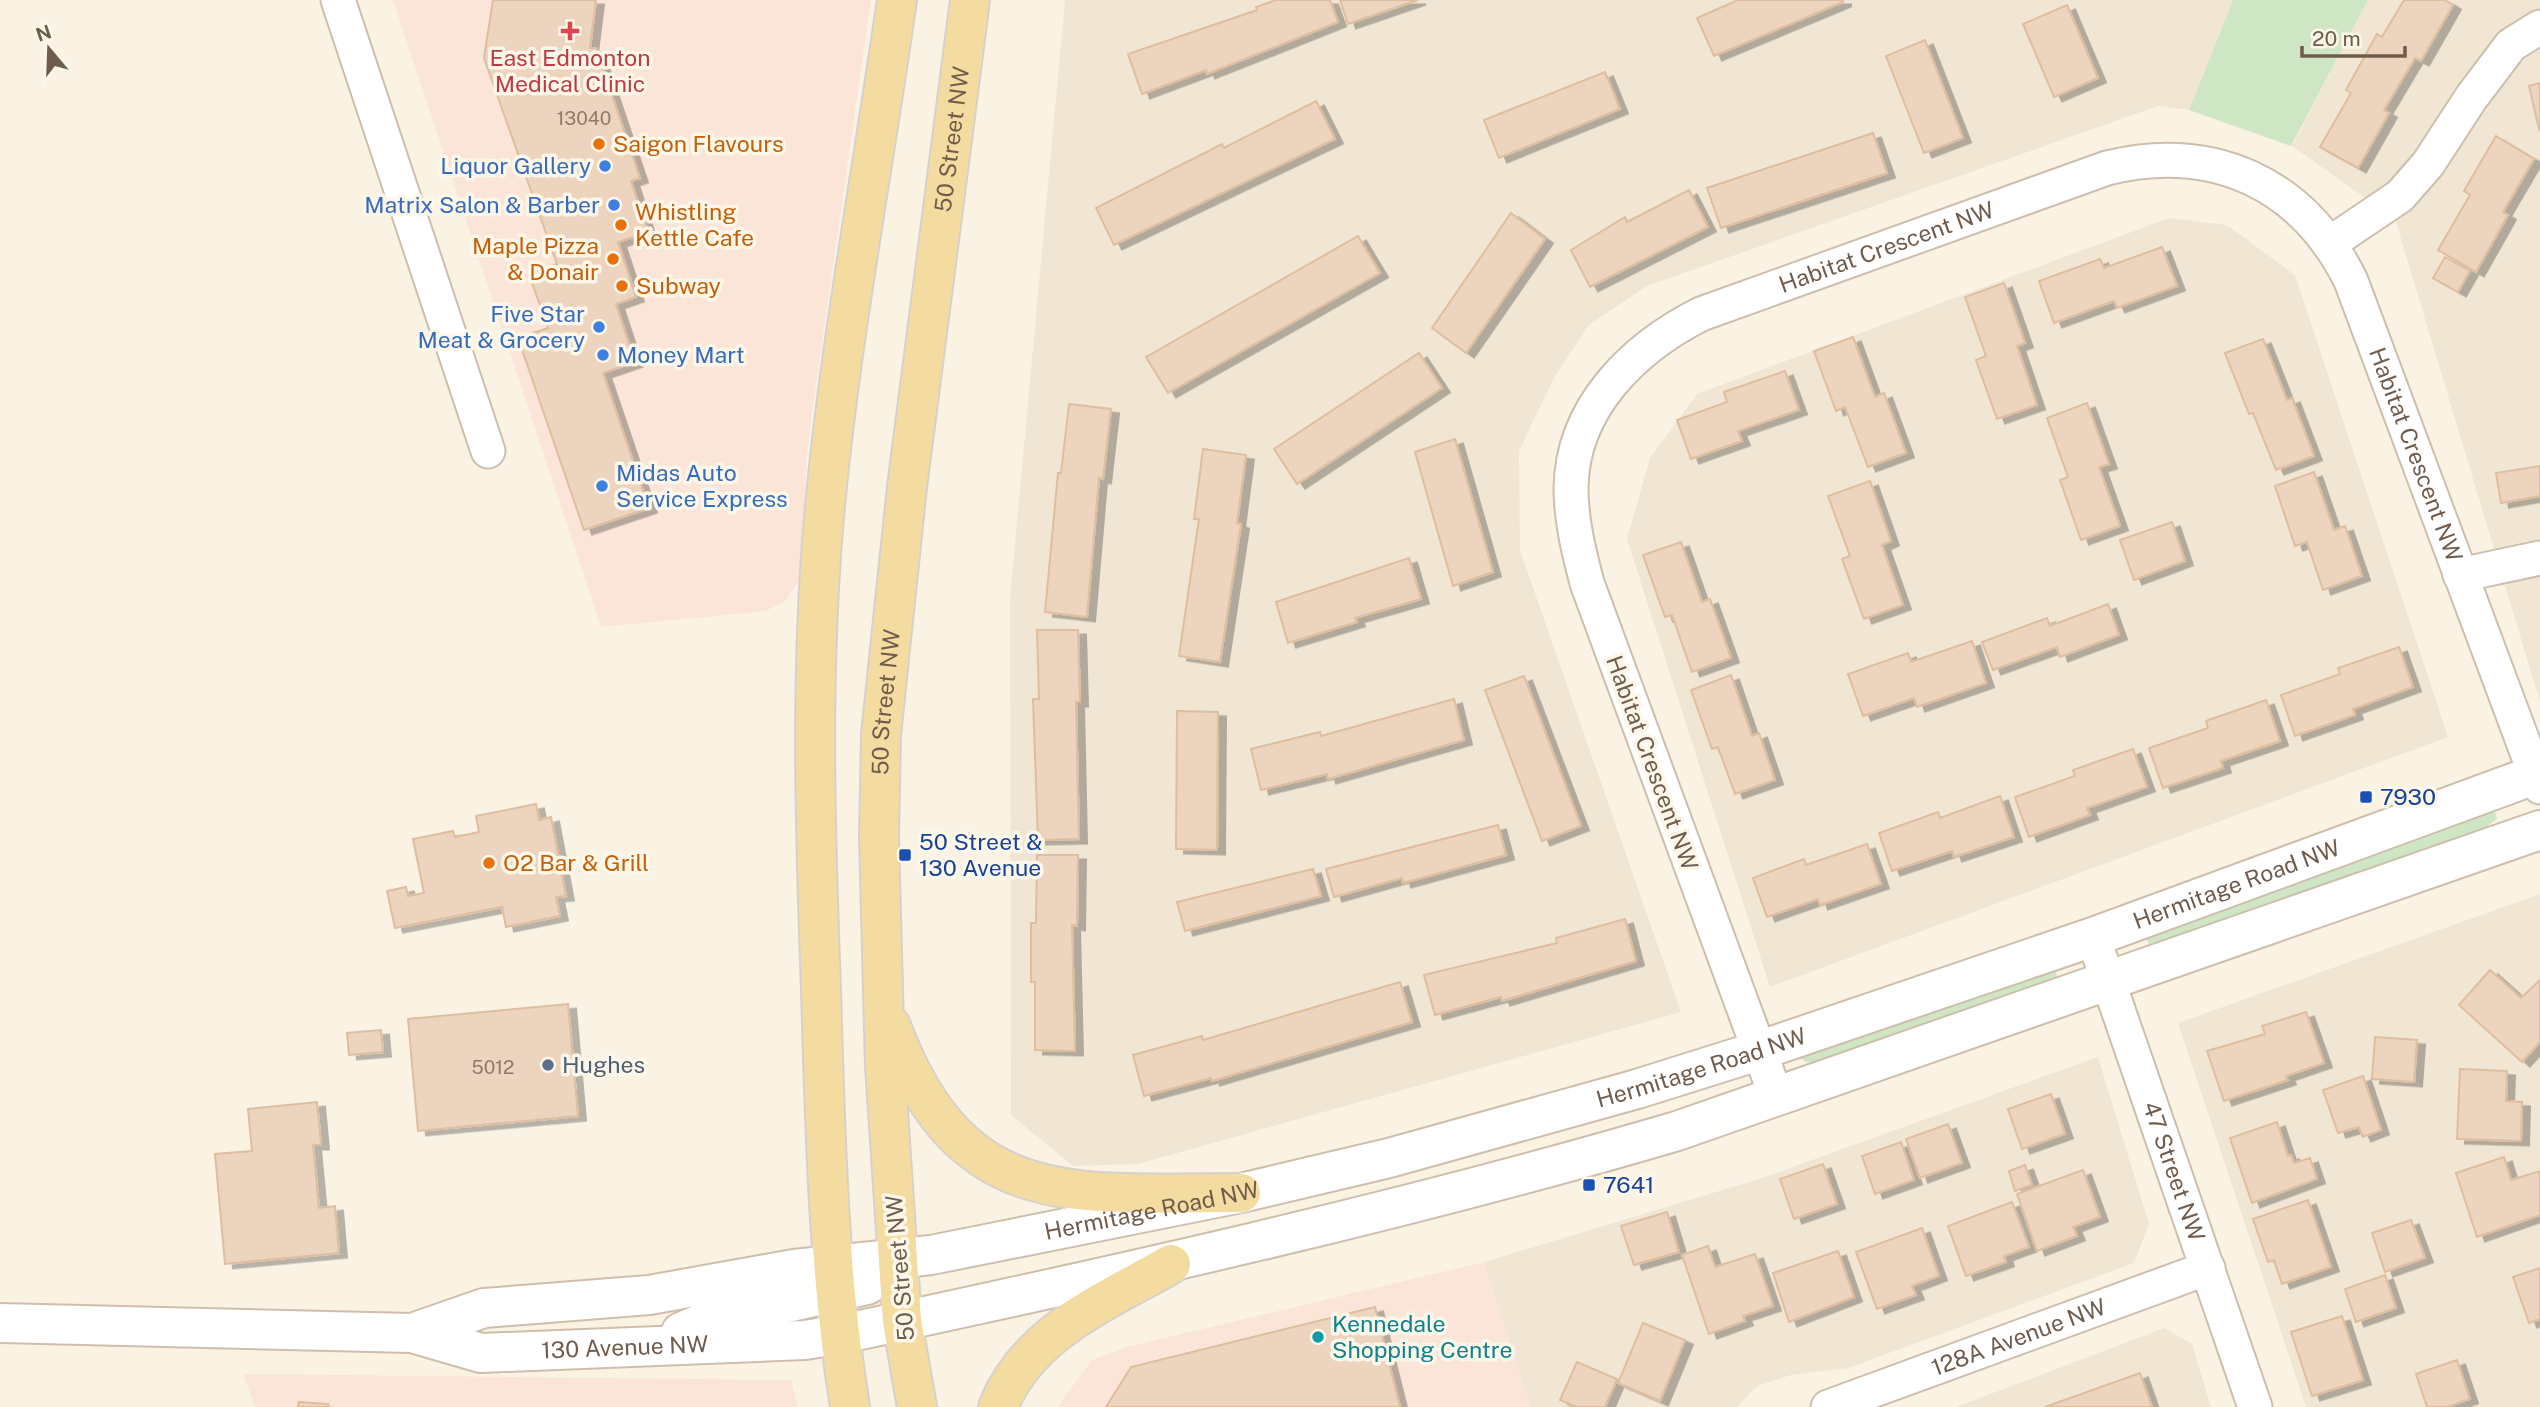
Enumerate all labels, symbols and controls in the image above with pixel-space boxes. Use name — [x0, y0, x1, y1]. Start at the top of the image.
north arrow — [14, 14, 84, 84]
scale bar — [2302, 14, 2405, 58]
text: N — [33, 20, 54, 46]
marker: East Edmonton Medical Clinic — [560, 21, 580, 41]
text: 20 m — [2312, 26, 2361, 51]
place label: East Edmonton Medical Clinic — [489, 44, 651, 97]
street label: 50 Street NW — [929, 65, 974, 214]
house number: 13040 — [557, 107, 611, 129]
place label: Saigon Flavours — [613, 130, 784, 157]
marker: Saigon Flavours — [591, 136, 607, 152]
place label: Liquor Gallery — [440, 152, 591, 179]
marker: Liquor Gallery — [597, 158, 613, 174]
place label: Matrix Salon & Barber — [364, 191, 600, 218]
street label: Habitat Crescent NW — [1775, 196, 1998, 298]
marker: Matrix Salon & Barber — [606, 197, 622, 213]
place label: Whistling Kettle Cafe — [635, 198, 754, 251]
marker: Whistling Kettle Cafe — [613, 217, 629, 233]
place label: Maple Pizza & Donair — [472, 232, 599, 285]
marker: Maple Pizza & Donair — [605, 251, 621, 267]
place label: Subway — [636, 272, 721, 299]
marker: Subway — [614, 278, 630, 294]
place label: Five Star Meat & Grocery — [418, 300, 585, 353]
marker: Five Star Meat & Grocery — [591, 319, 607, 335]
place label: Money Mart — [617, 341, 745, 368]
street label: Habitat Crescent NW — [2364, 344, 2469, 565]
marker: Money Mart — [595, 347, 611, 363]
place label: Midas Auto Service Express — [616, 459, 788, 512]
marker: Midas Auto Service Express — [594, 478, 610, 494]
street label: 50 Street NW — [866, 628, 905, 775]
street label: Habitat Crescent NW — [1601, 652, 1704, 874]
place label: 7930 — [2380, 783, 2436, 810]
marker: 7930 — [2358, 789, 2374, 805]
place label: 50 Street & 130 Avenue — [919, 828, 1042, 881]
street label: Hermitage Road NW — [2129, 834, 2344, 934]
marker: 50 Street & 130 Avenue — [897, 847, 913, 863]
place label: O2 Bar & Grill — [503, 849, 649, 876]
marker: O2 Bar & Grill — [481, 855, 497, 871]
street label: Hermitage Road NW — [1593, 1022, 1810, 1113]
place label: Hughes — [562, 1051, 645, 1078]
house number: 5012 — [472, 1056, 514, 1078]
marker: Hughes — [540, 1057, 556, 1073]
street label: 47 Street NW — [2138, 1098, 2211, 1245]
place label: 7641 — [1603, 1171, 1654, 1198]
street label: Hermitage Road NW — [1042, 1175, 1262, 1245]
marker: 7641 — [1581, 1177, 1597, 1193]
street label: 50 Street NW — [880, 1194, 919, 1342]
street label: 128A Avenue NW — [1928, 1293, 2109, 1381]
place label: Kennedale Shopping Centre — [1332, 1310, 1512, 1363]
marker: Kennedale Shopping Centre — [1310, 1329, 1326, 1345]
street label: 130 Avenue NW — [541, 1330, 709, 1364]

